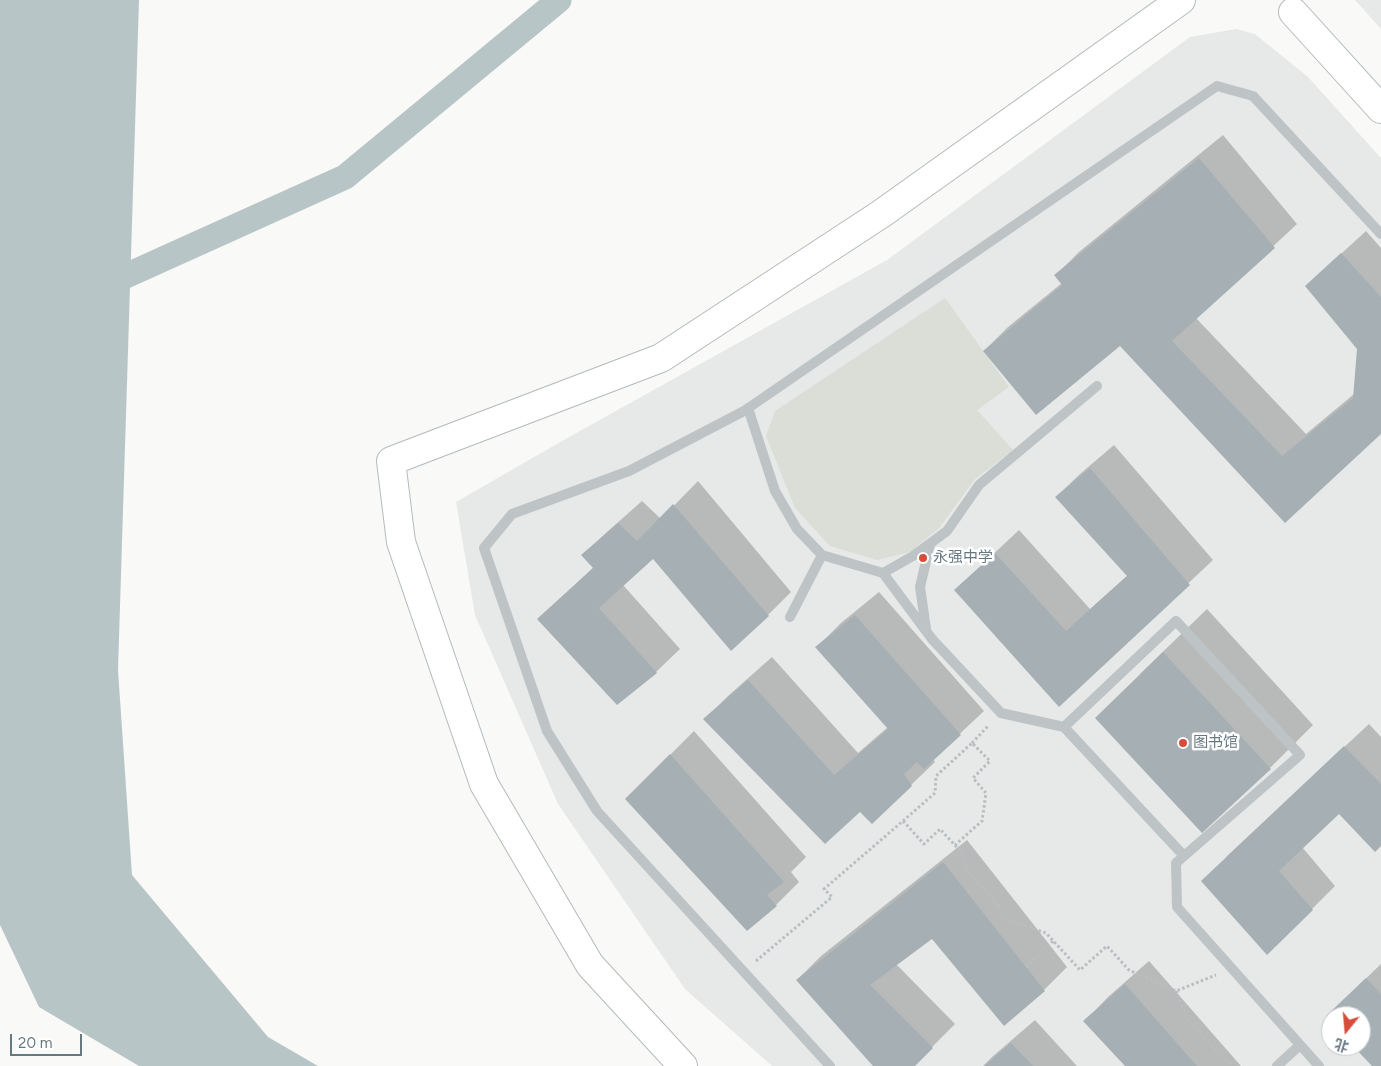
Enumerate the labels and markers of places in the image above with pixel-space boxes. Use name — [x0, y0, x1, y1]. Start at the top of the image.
place label: 永强中学 — [933, 549, 993, 567]
marker: 永强中学 — [917, 552, 929, 564]
place label: 图书馆 — [1193, 734, 1238, 752]
marker: 图书馆 — [1177, 737, 1189, 749]

